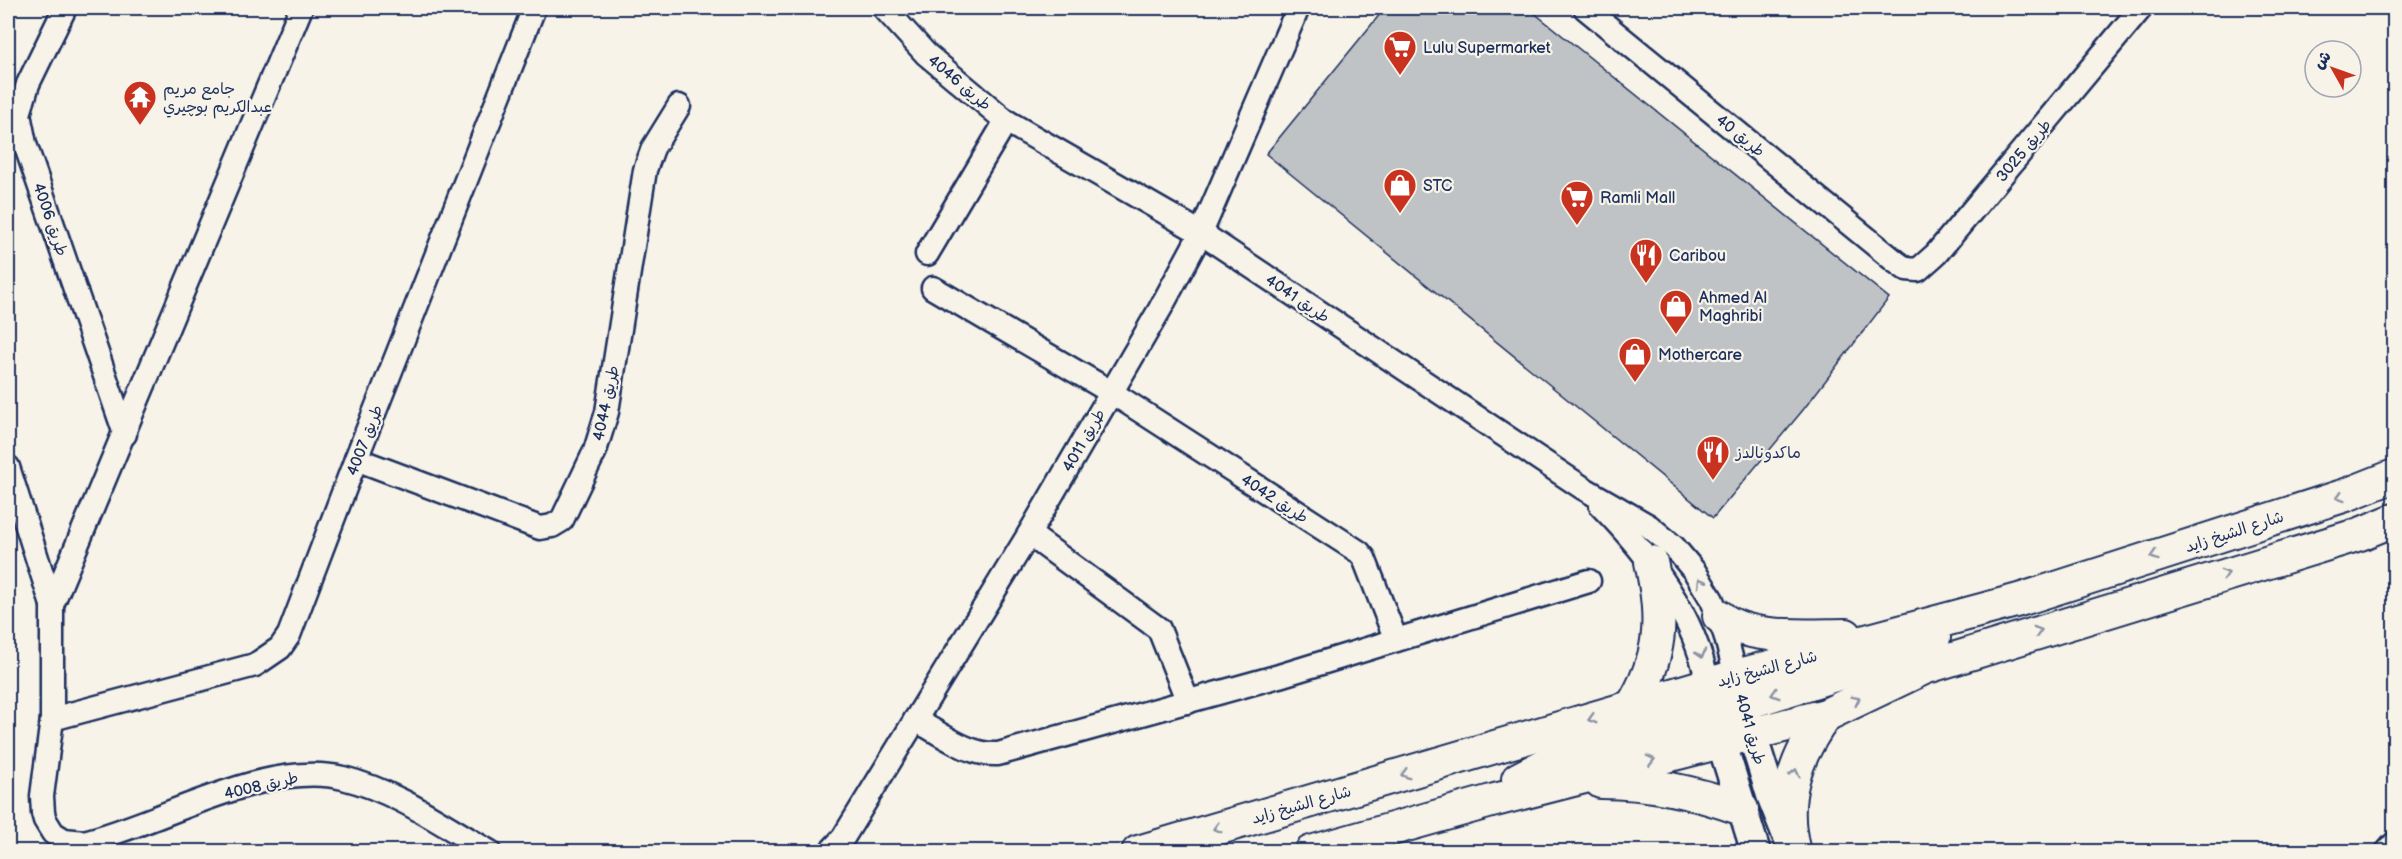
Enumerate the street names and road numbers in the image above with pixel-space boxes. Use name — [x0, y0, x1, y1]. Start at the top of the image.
street label: طريق 4046 — [924, 51, 994, 115]
street label: طريق 40 — [1712, 111, 1768, 162]
street label: طريق 3025 — [1993, 116, 2056, 186]
street label: طريق 4006 — [28, 180, 71, 259]
street label: طريق 4041 — [1262, 271, 1333, 328]
street label: طريق 4044 — [589, 364, 624, 443]
street label: طريق 4007 — [343, 402, 388, 479]
street label: طريق 4011 — [1059, 406, 1110, 476]
street label: طريق 4042 — [1237, 471, 1311, 528]
street label: شارع الشيخ زايد — [2183, 507, 2287, 558]
street label: شارع الشيخ زايد — [1715, 647, 1820, 693]
street label: طريق 4041 — [1730, 692, 1769, 767]
street label: طريق 4008 — [222, 769, 300, 804]
street label: شارع الشيخ زايد — [1249, 782, 1354, 830]

